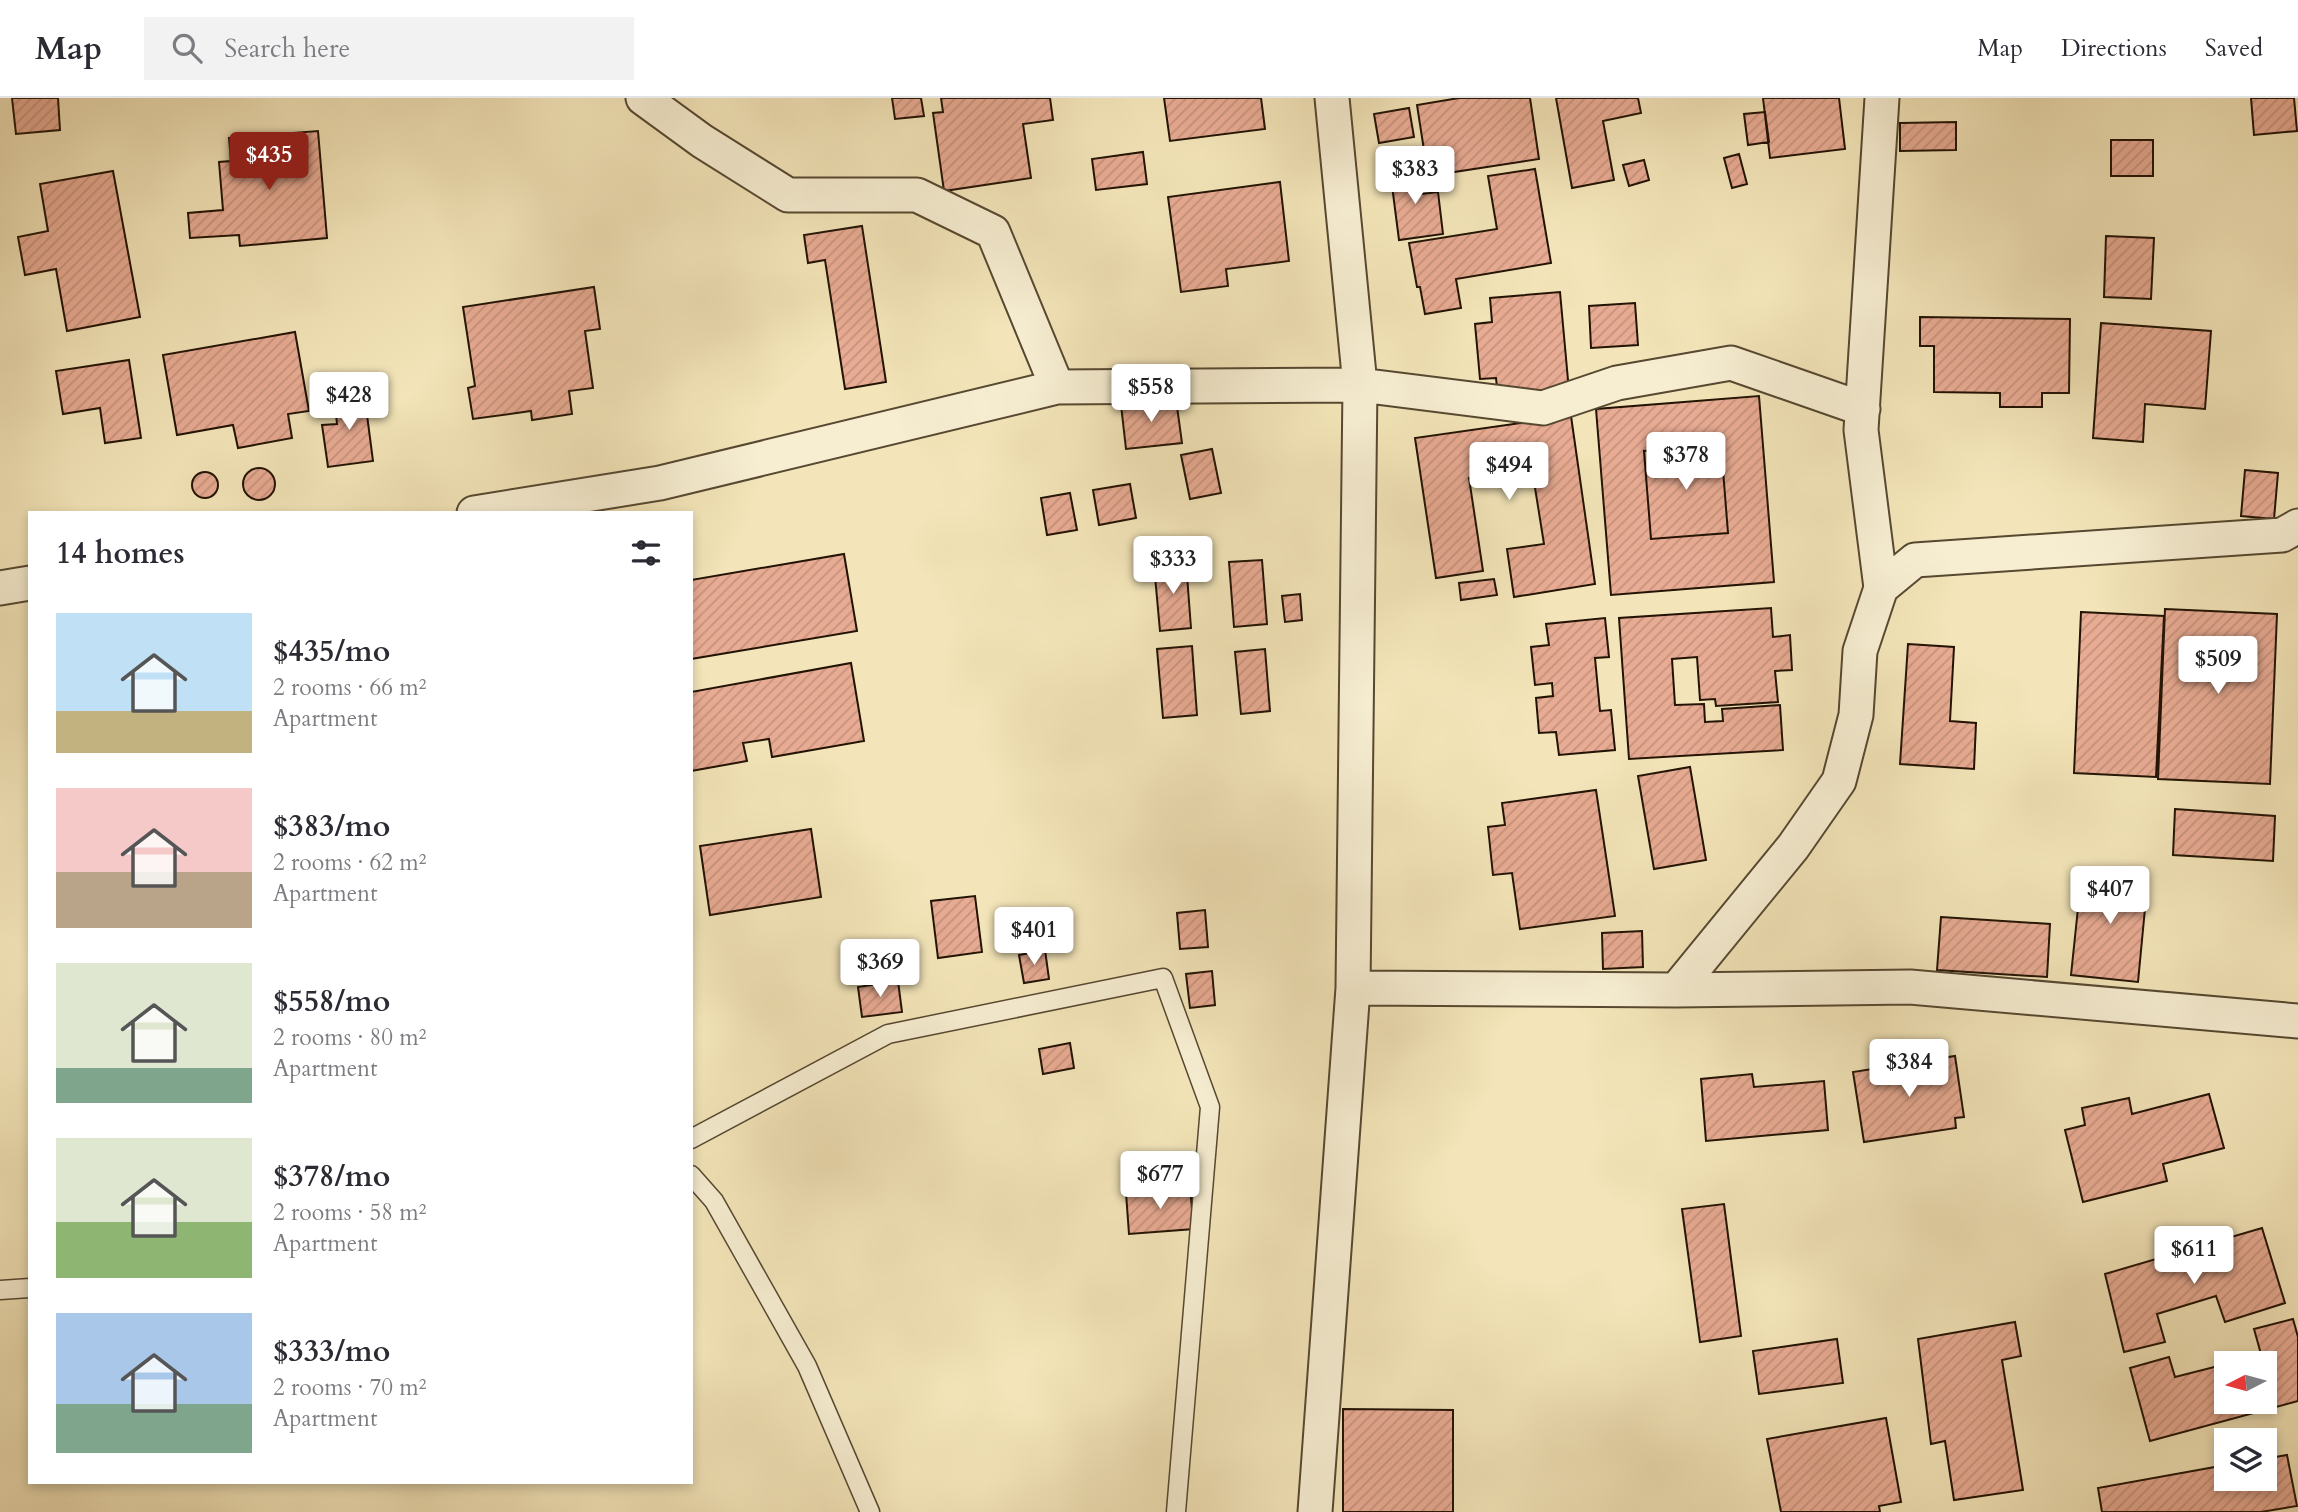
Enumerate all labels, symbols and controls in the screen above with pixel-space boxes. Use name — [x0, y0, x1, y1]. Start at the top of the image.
search box — [144, 17, 634, 80]
text: Map — [35, 26, 102, 71]
icon: search — [168, 29, 206, 67]
text: Search here — [224, 31, 350, 66]
text: Map — [1977, 32, 2023, 65]
text: Directions — [2061, 32, 2167, 65]
text: Saved — [2205, 32, 2263, 65]
pin: $435 — [228, 132, 310, 192]
text: $435 — [245, 139, 293, 170]
pin: $383 — [1374, 146, 1456, 206]
text: $383 — [1391, 153, 1439, 184]
pin: $558 — [1110, 364, 1192, 424]
text: $558 — [1127, 371, 1175, 402]
pin: $428 — [308, 372, 390, 432]
text: $428 — [325, 379, 373, 410]
pin: $378 — [1645, 432, 1727, 492]
text: $378 — [1662, 439, 1710, 470]
pin: $494 — [1468, 442, 1550, 502]
text: $494 — [1485, 449, 1533, 480]
text: 14 homes — [56, 533, 185, 574]
icon: filters — [627, 534, 665, 572]
pin: $333 — [1132, 536, 1214, 596]
text: $333 — [1149, 543, 1197, 574]
text: $435/mo — [273, 631, 390, 672]
pin: $509 — [2177, 636, 2259, 696]
icon: home — [112, 641, 196, 725]
text: $509 — [2194, 643, 2242, 674]
text: 2 rooms · 66 m² — [273, 672, 426, 703]
text: Apartment — [273, 703, 377, 734]
text: $383/mo — [273, 806, 390, 847]
icon: home — [112, 816, 196, 900]
text: 2 rooms · 62 m² — [273, 847, 426, 878]
pin: $407 — [2069, 866, 2151, 926]
text: $407 — [2086, 873, 2134, 904]
text: Apartment — [273, 878, 377, 909]
pin: $401 — [993, 908, 1075, 967]
text: $401 — [1010, 914, 1058, 945]
pin: $369 — [839, 940, 921, 999]
text: $369 — [856, 946, 904, 977]
text: $558/mo — [273, 981, 390, 1022]
icon: home — [112, 991, 196, 1075]
text: 2 rooms · 80 m² — [273, 1022, 426, 1053]
pin: $384 — [1868, 1040, 1950, 1099]
text: $384 — [1885, 1046, 1933, 1077]
text: Apartment — [273, 1053, 377, 1084]
pin: $677 — [1119, 1152, 1201, 1211]
text: $378/mo — [273, 1156, 390, 1197]
text: $677 — [1136, 1158, 1184, 1189]
icon: home — [112, 1166, 196, 1250]
text: 2 rooms · 58 m² — [273, 1197, 426, 1228]
pin: $611 — [2153, 1226, 2235, 1286]
text: Apartment — [273, 1228, 377, 1259]
text: $611 — [2170, 1233, 2218, 1264]
text: $333/mo — [273, 1331, 390, 1372]
icon: home — [112, 1341, 196, 1425]
north arrow — [2214, 1351, 2277, 1414]
map controls — [2214, 1351, 2277, 1491]
text: 2 rooms · 70 m² — [273, 1372, 426, 1403]
text: Apartment — [273, 1403, 377, 1434]
button: layers — [2214, 1428, 2277, 1491]

